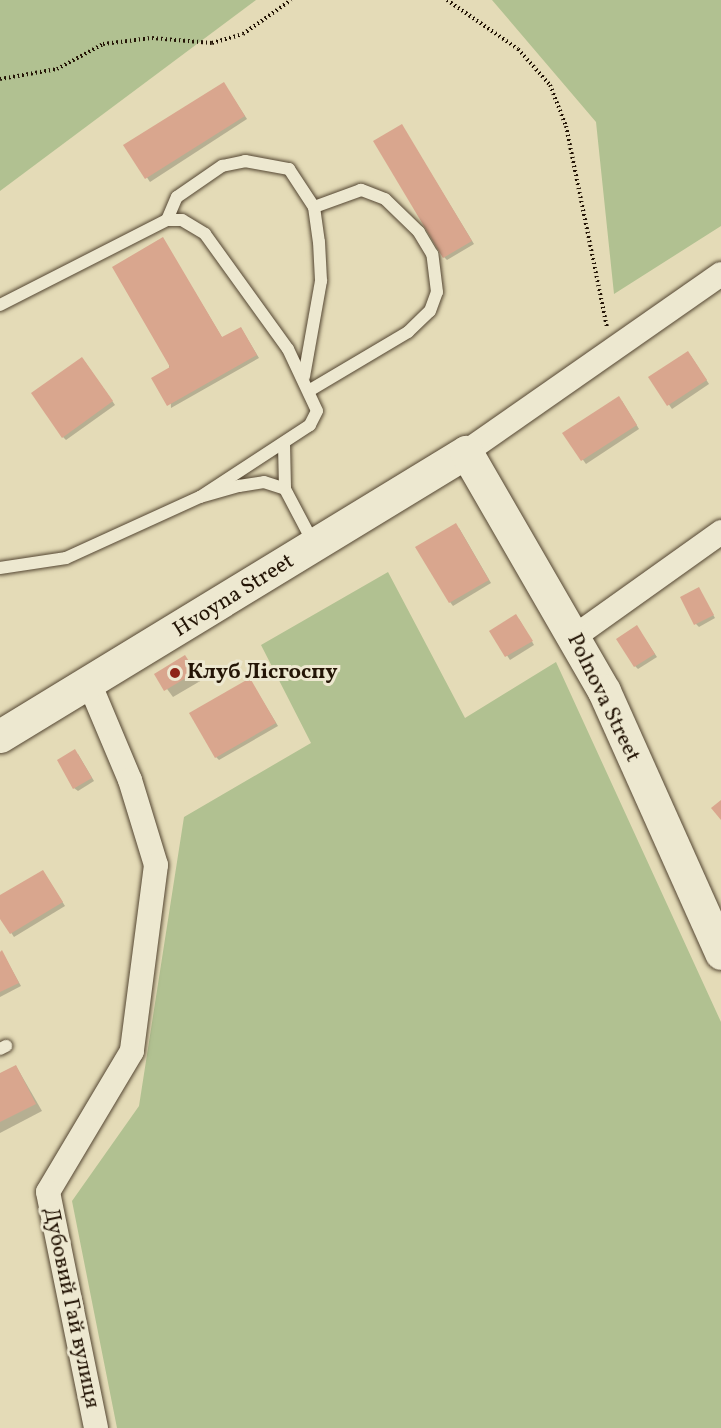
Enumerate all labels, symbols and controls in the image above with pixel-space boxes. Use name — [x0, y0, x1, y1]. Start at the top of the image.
street label: Hvoyna Street — [169, 548, 299, 644]
street label: Polnova Street — [561, 629, 645, 767]
place label: Клуб Лісгоспу — [187, 660, 338, 686]
marker: Клуб Лісгоспу — [168, 666, 182, 680]
street label: Дубовий Гай вулиця — [37, 1205, 105, 1411]

